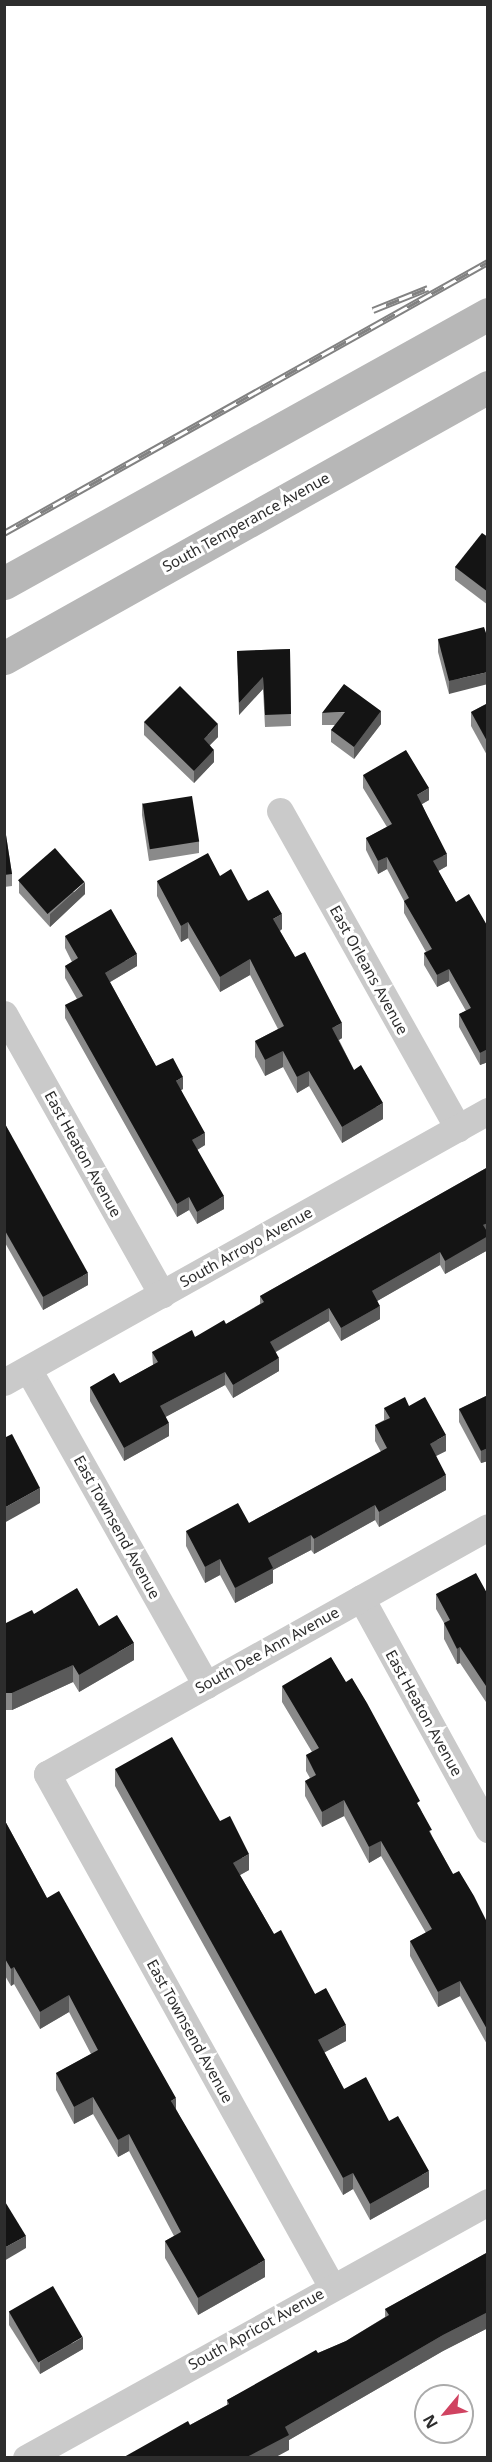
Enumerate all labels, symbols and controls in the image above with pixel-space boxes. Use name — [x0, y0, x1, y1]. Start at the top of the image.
street label: South Temperance Avenue — [159, 468, 333, 576]
street label: East Orleans Avenue — [326, 902, 412, 1038]
street label: East Heaton Avenue — [41, 1088, 125, 1220]
street label: South Arroyo Avenue — [177, 1203, 315, 1291]
street label: East Townsend Avenue — [70, 1452, 164, 1602]
street label: South Dee Ann Avenue — [192, 1603, 342, 1697]
street label: East Heaton Avenue — [382, 1647, 466, 1779]
street label: East Townsend Avenue — [143, 1956, 237, 2106]
street label: South Apricot Avenue — [185, 2284, 327, 2374]
north arrow — [414, 2384, 474, 2444]
text: N — [417, 2411, 443, 2433]

